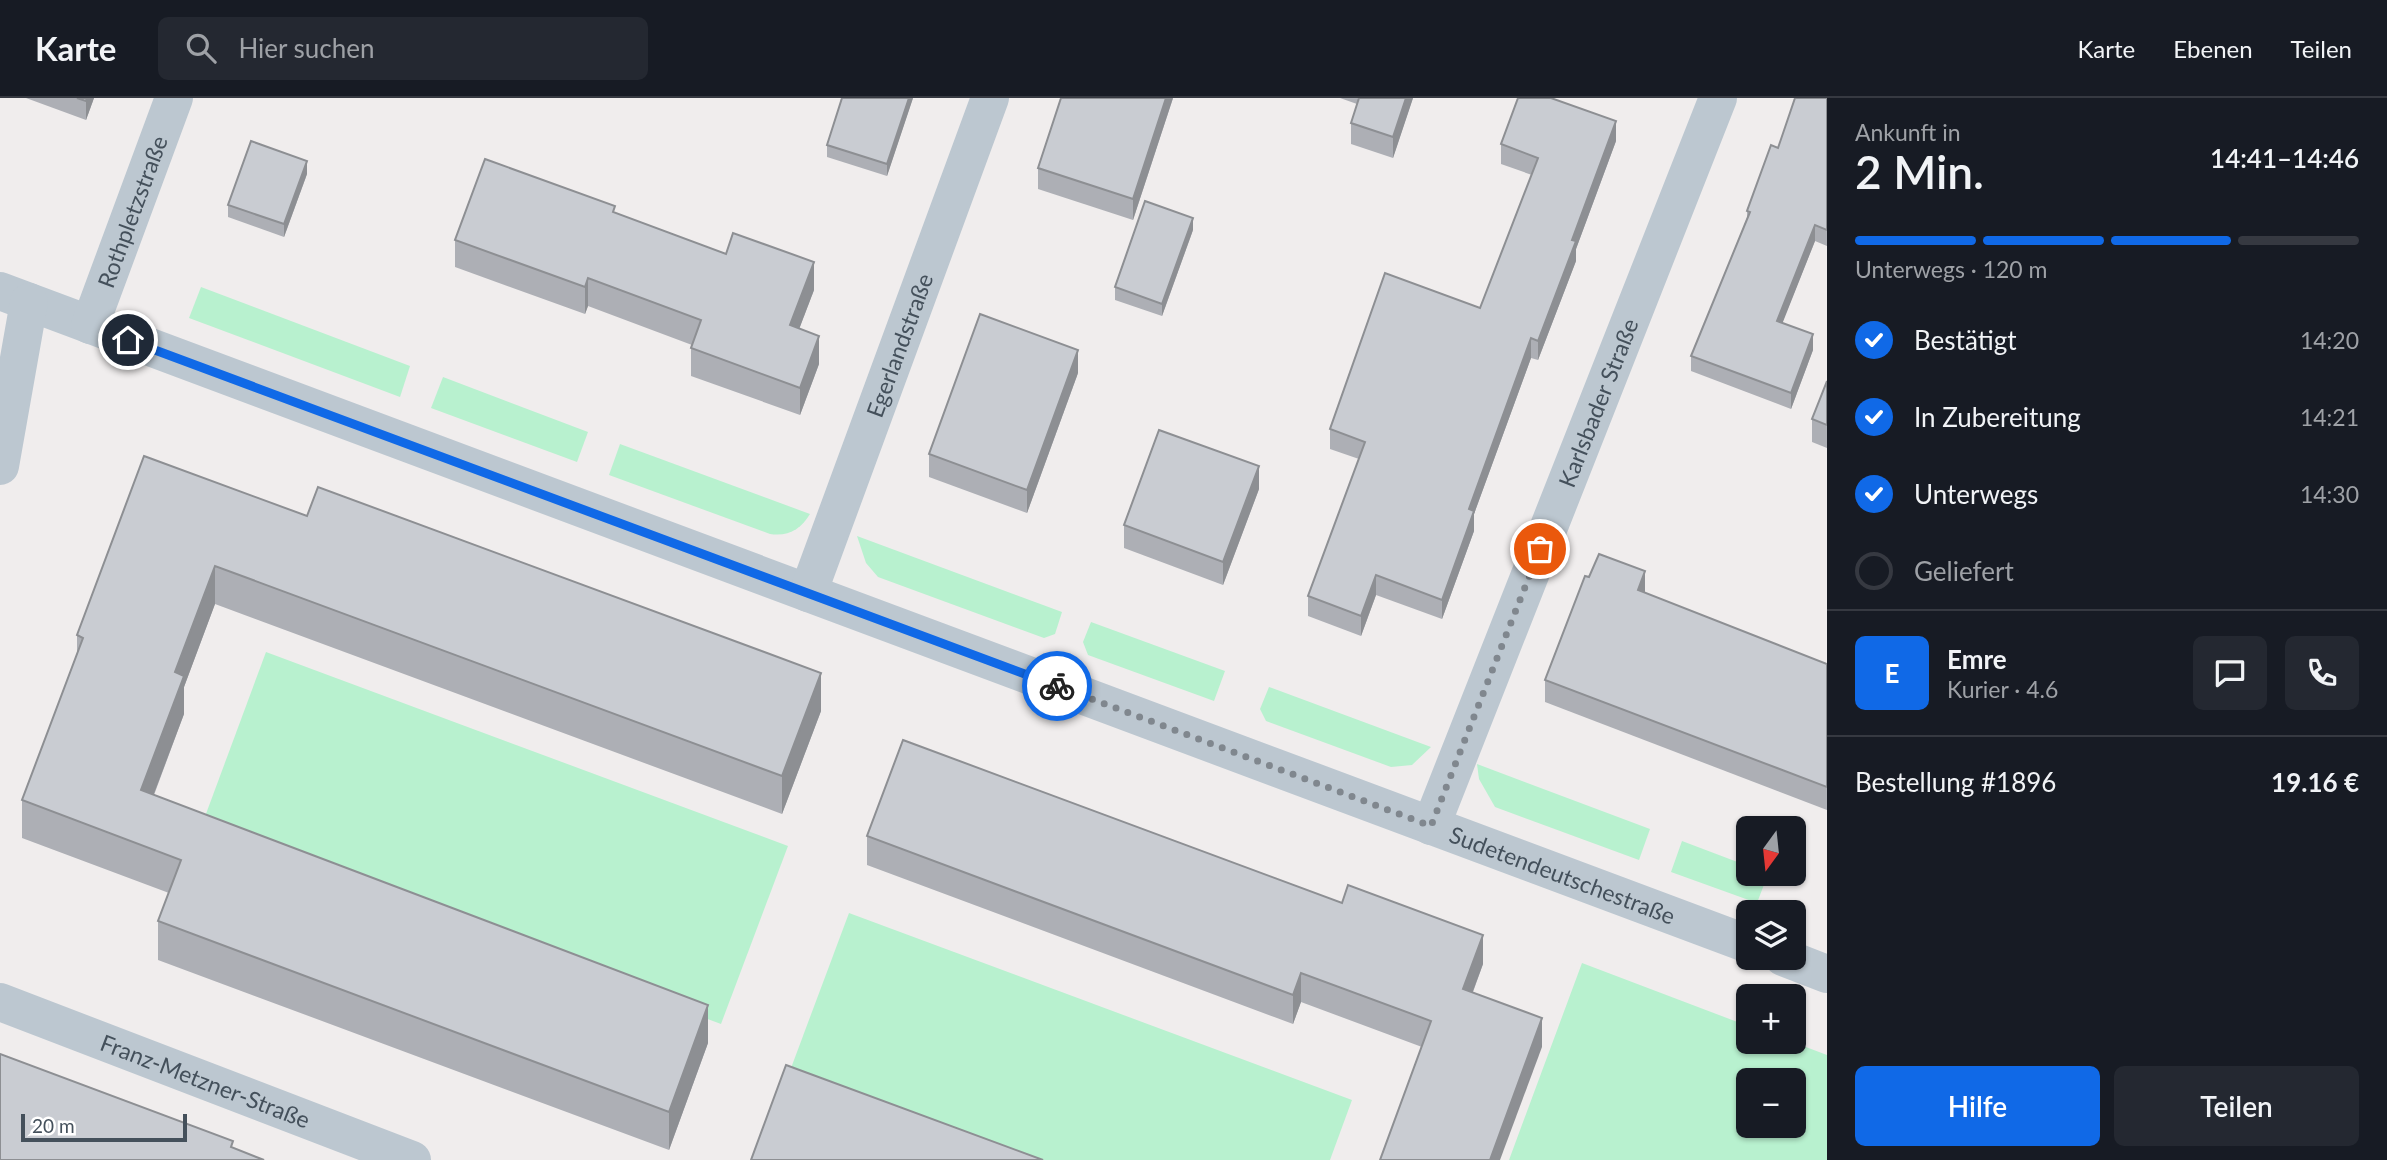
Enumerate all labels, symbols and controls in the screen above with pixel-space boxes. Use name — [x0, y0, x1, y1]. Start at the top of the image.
search box — [158, 17, 648, 80]
text: Karte — [35, 28, 116, 68]
icon: search — [182, 29, 220, 67]
text: Hier suchen — [238, 32, 375, 64]
text: Karte — [2078, 34, 2135, 63]
text: Ebenen — [2173, 34, 2253, 63]
text: Teilen — [2291, 34, 2352, 63]
text: Ankunft in — [1855, 118, 1961, 146]
street label: Rothpletzstraße — [91, 132, 173, 291]
text: 14:41–14:46 — [2210, 142, 2359, 174]
text: 2 Min. — [1855, 144, 1984, 199]
text: Unterwegs · 120 m — [1855, 255, 2048, 283]
street label: Egerlandstraße — [860, 269, 938, 421]
pin — [98, 310, 158, 370]
street label: Karlsbader Straße — [1552, 314, 1644, 491]
icon: home — [109, 321, 147, 359]
icon: check — [1855, 321, 1893, 359]
text: Bestätigt — [1914, 324, 2017, 356]
text: 14:20 — [2300, 326, 2359, 354]
icon: check — [1855, 398, 1893, 436]
text: In Zubereitung — [1914, 401, 2081, 433]
text: 14:21 — [2300, 403, 2359, 431]
icon: check — [1855, 475, 1893, 513]
text: Unterwegs — [1914, 478, 2038, 510]
text: 14:30 — [2300, 480, 2359, 508]
pin — [1510, 519, 1570, 579]
icon: bag — [1521, 530, 1559, 568]
text: Geliefert — [1914, 555, 2014, 587]
button: chat — [2193, 636, 2267, 710]
button: phone — [2285, 636, 2359, 710]
text: Emre — [1947, 643, 2007, 675]
courier — [1022, 651, 1092, 721]
text: E — [1885, 657, 1899, 689]
icon: bike — [1038, 667, 1076, 705]
text: Kurier · 4.6 — [1947, 675, 2058, 703]
text: Bestellung #1896 — [1855, 766, 2056, 798]
text: 19.16 € — [2271, 766, 2359, 798]
north arrow — [1736, 816, 1806, 886]
map controls — [1736, 816, 1806, 1138]
street label: Sudetendeutschestraße — [1446, 820, 1679, 930]
button: layers — [1736, 900, 1806, 970]
button: + — [1736, 984, 1806, 1054]
street label: Franz-Metzner-Straße — [97, 1028, 314, 1134]
button: Hilfe — [1855, 1066, 2100, 1146]
button: Teilen — [2114, 1066, 2359, 1146]
button: − — [1736, 1068, 1806, 1138]
scale bar — [21, 1111, 187, 1143]
text: 20 m — [32, 1114, 75, 1137]

